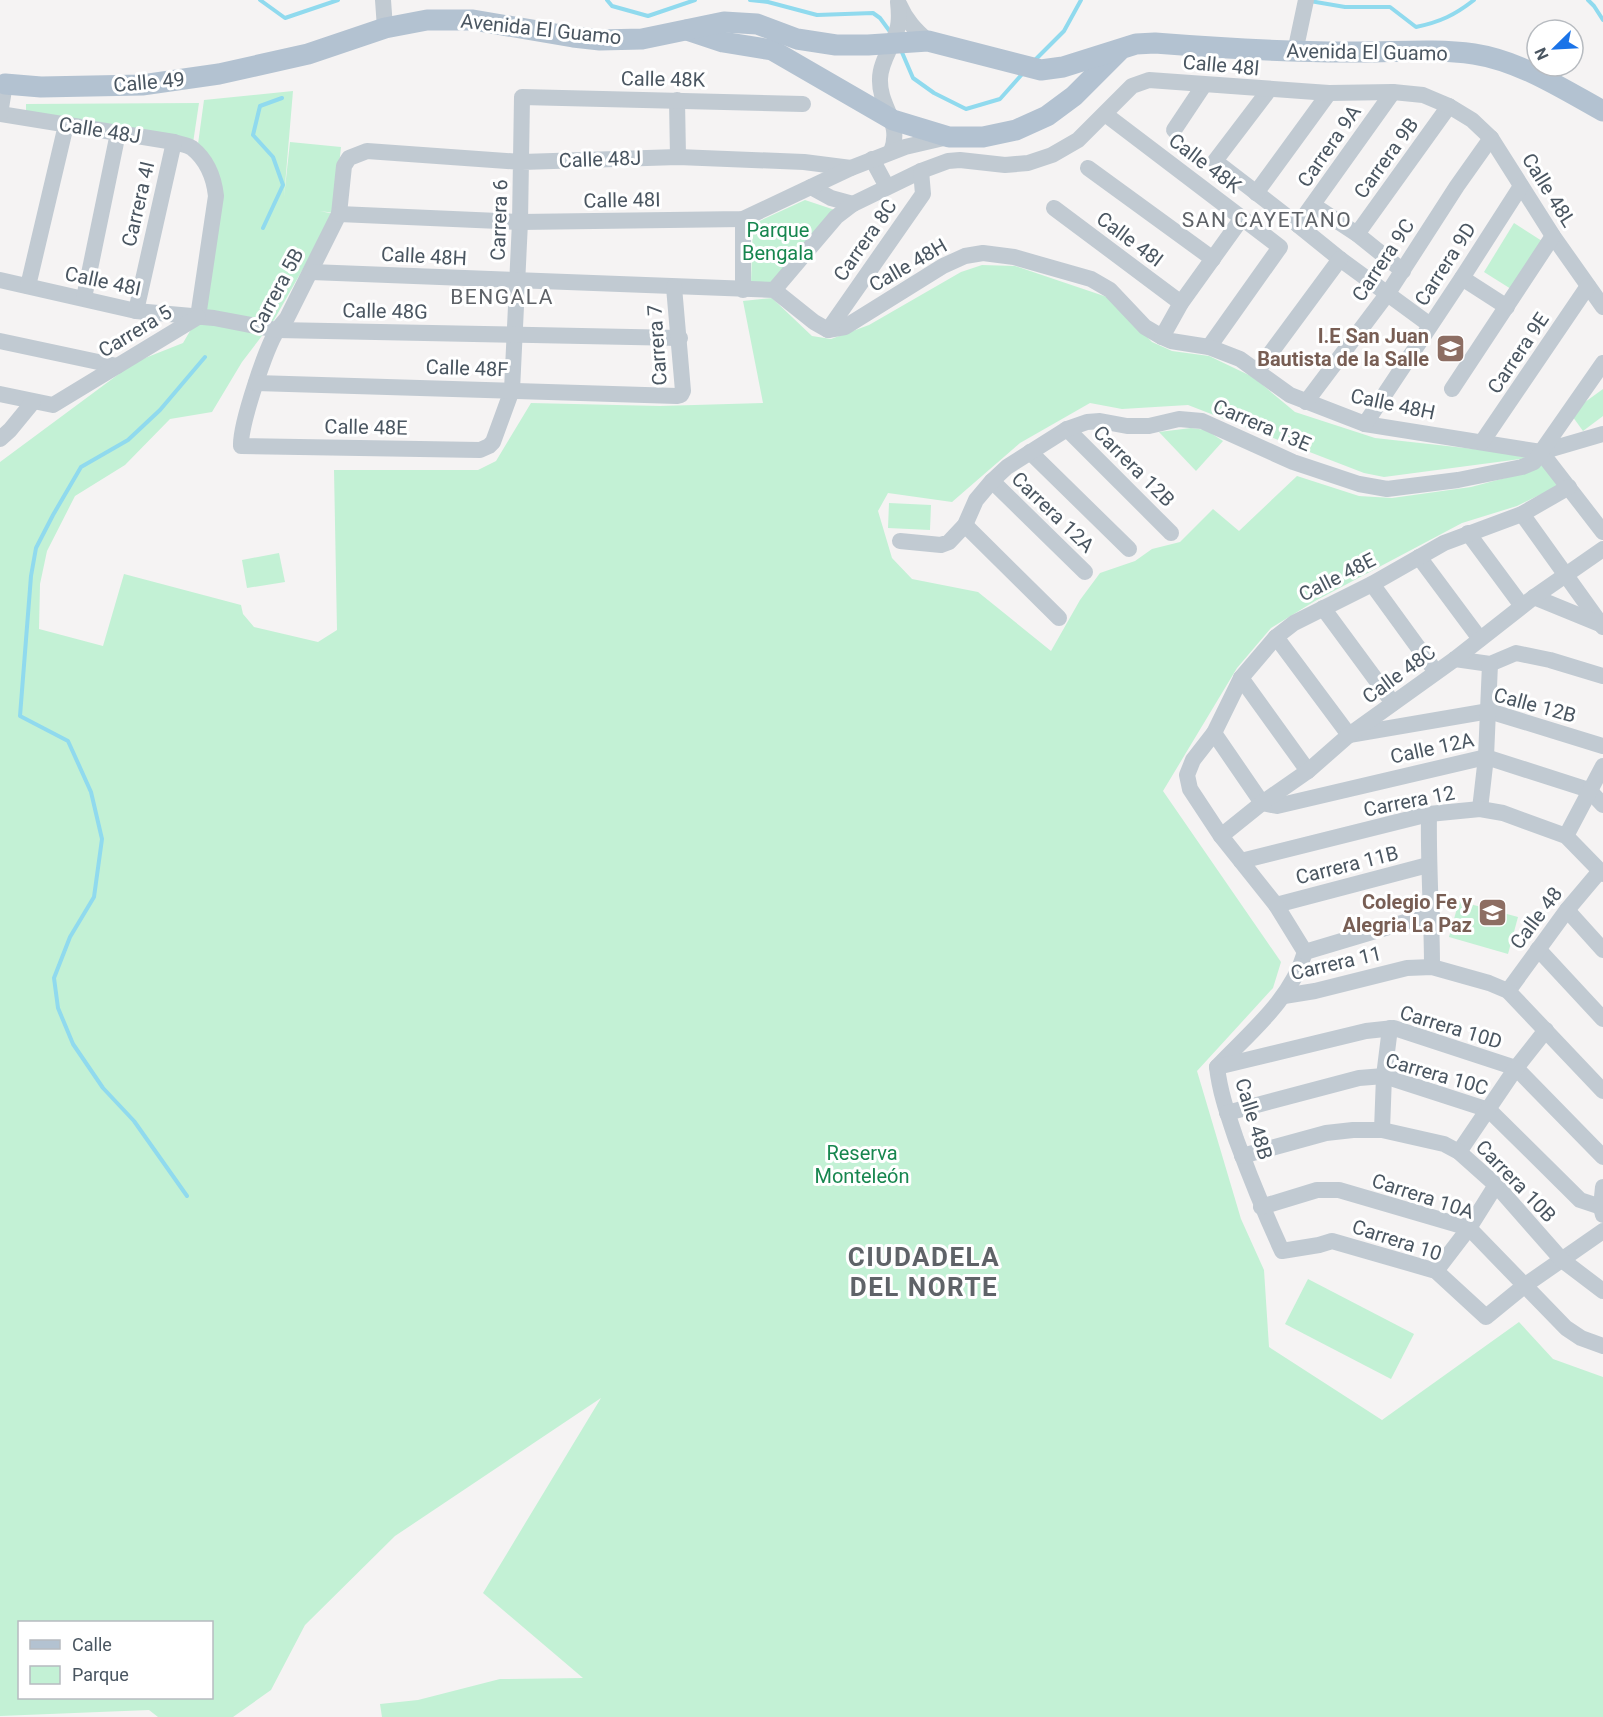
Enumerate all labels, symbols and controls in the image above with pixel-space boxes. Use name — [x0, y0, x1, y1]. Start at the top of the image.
street label: Avenida El Guamo — [459, 9, 623, 49]
north arrow — [1525, 18, 1585, 78]
street label: Avenida El Guamo — [1286, 39, 1448, 65]
text: N — [1531, 45, 1553, 63]
street label: Calle 48l — [1182, 50, 1260, 80]
street label: Calle 48K — [621, 66, 706, 92]
street label: Calle 49 — [112, 67, 186, 97]
street label: Carrera 9A — [1292, 100, 1366, 192]
street label: Calle 48J — [57, 112, 143, 148]
street label: Carrera 9B — [1349, 113, 1423, 203]
street label: Calle 48K — [1164, 128, 1246, 198]
street label: Calle 48J — [558, 146, 642, 172]
street label: Calle 48L — [1517, 149, 1581, 232]
street label: Carrera 4I — [117, 159, 159, 249]
street label: Carrera 6 — [486, 179, 512, 261]
street label: Calle 48I — [583, 187, 661, 213]
street label: Carrera 8C — [828, 194, 902, 286]
street label: Calle 48I — [1092, 206, 1168, 272]
district label: SAN CAYETANO — [1182, 208, 1352, 232]
street label: Carrera 9C — [1347, 214, 1419, 306]
park label: Parque Bengala — [742, 218, 814, 265]
street label: Carrera 9D — [1409, 218, 1481, 310]
street label: Calle 48H — [865, 233, 951, 297]
street label: Calle 48H — [380, 242, 468, 270]
street label: Carrera 5B — [243, 244, 309, 338]
street label: Calle 48I — [63, 261, 143, 301]
district label: BENGALA — [450, 285, 554, 309]
street label: Calle 48G — [342, 298, 428, 324]
street label: Carrera 5 — [94, 300, 176, 362]
street label: Carrera 7 — [642, 304, 672, 386]
street label: Carrera 9E — [1482, 308, 1554, 398]
place label: I.E San Juan Bautista de la Salle — [1257, 324, 1429, 371]
school or university icon: I.E San Juan Bautista de la Salle — [1434, 332, 1466, 364]
street label: Calle 48F — [425, 355, 509, 381]
street label: Calle 48H — [1348, 383, 1438, 425]
street label: Carrera 13E — [1209, 394, 1315, 456]
street label: Calle 48E — [324, 414, 408, 440]
street label: Carrera 12B — [1088, 420, 1180, 512]
street label: Carrera 12A — [1007, 467, 1099, 557]
street label: Calle 48E — [1295, 547, 1379, 607]
street label: Calle 48C — [1358, 639, 1440, 709]
street label: Calle 12B — [1491, 683, 1579, 727]
street label: Calle 12A — [1388, 727, 1476, 769]
street label: Carrera 12 — [1361, 780, 1457, 822]
street label: Carrera 11B — [1293, 841, 1401, 889]
street label: Calle 48 — [1505, 882, 1567, 954]
place label: Colegio Fe y Alegria La Paz — [1343, 890, 1473, 937]
school or university icon: Colegio Fe y Alegria La Paz — [1477, 897, 1509, 929]
street label: Carrera 11 — [1288, 941, 1384, 985]
street label: Carrera 10D — [1397, 1000, 1505, 1054]
street label: Carrera 10C — [1383, 1048, 1491, 1100]
street label: Calle 48B — [1230, 1075, 1278, 1163]
street label: Carrera 10B — [1471, 1135, 1561, 1227]
park label: Reserva Monteleón — [815, 1141, 909, 1188]
street label: Carrera 10A — [1369, 1168, 1477, 1224]
street label: Carrera 10 — [1349, 1214, 1445, 1266]
district label: CIUDADELA DEL NORTE — [848, 1242, 1000, 1302]
legend — [18, 1621, 213, 1699]
text: Calle — [72, 1634, 112, 1655]
text: Parque — [72, 1664, 129, 1685]

